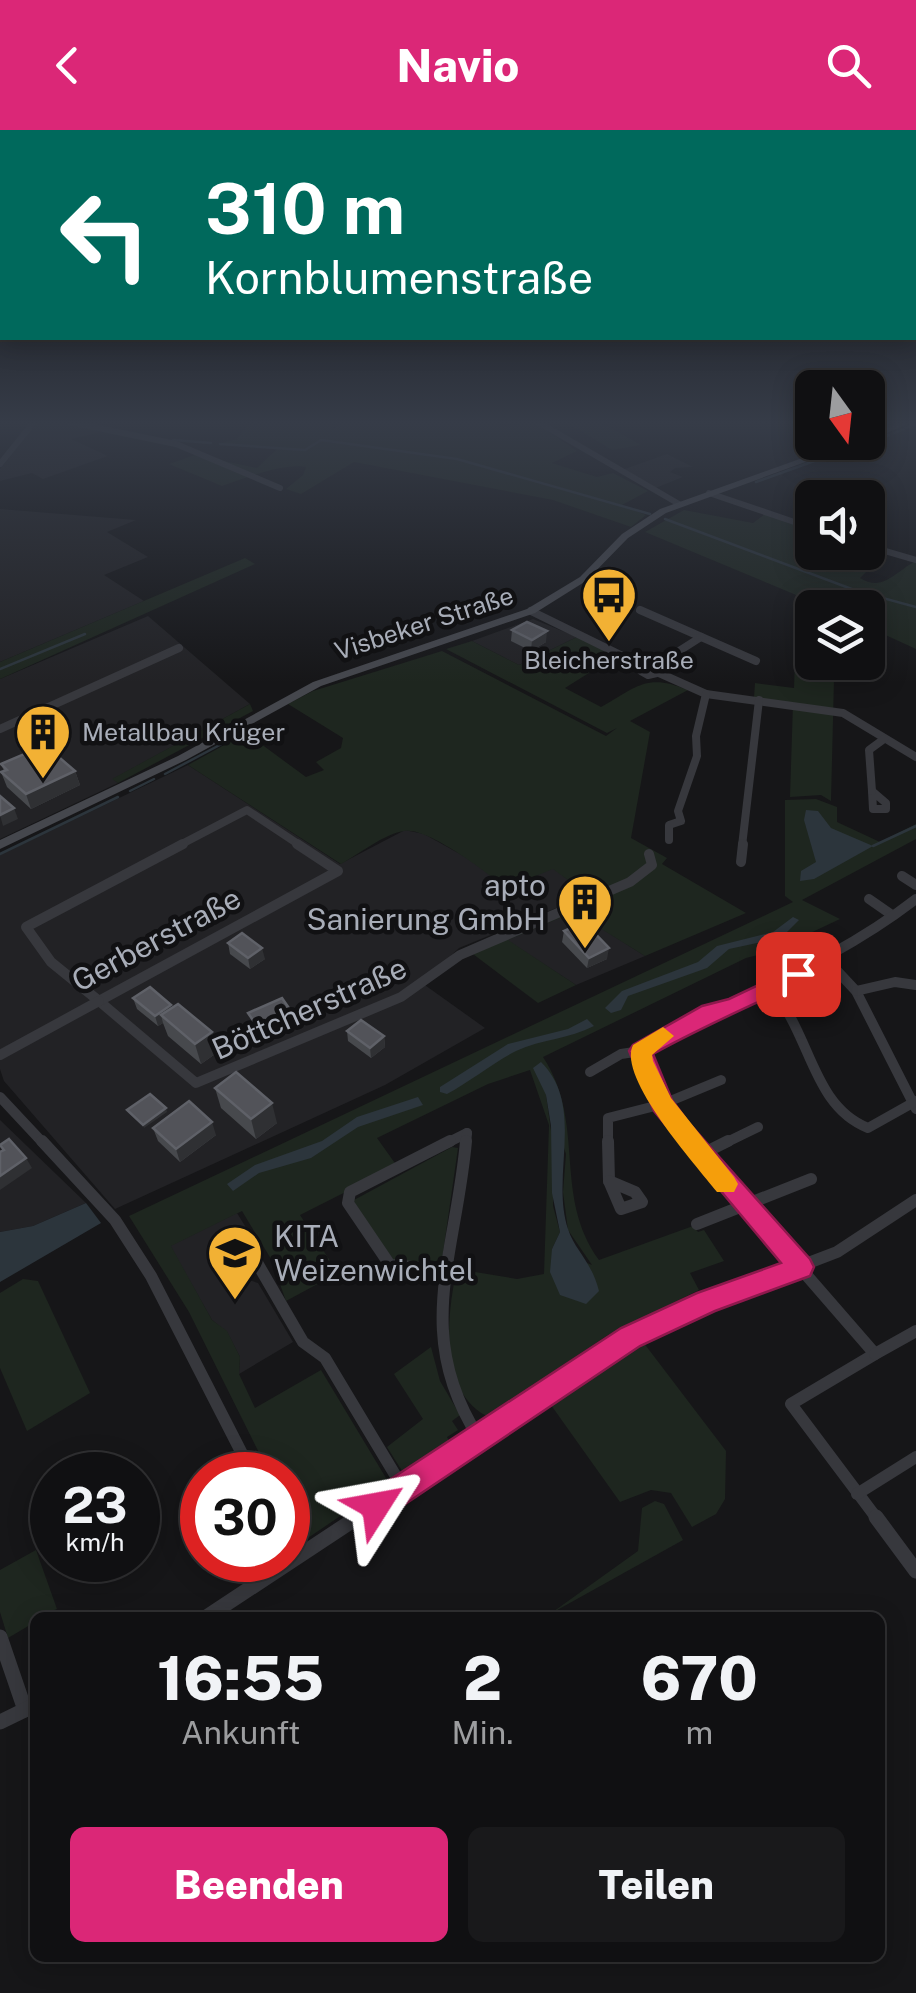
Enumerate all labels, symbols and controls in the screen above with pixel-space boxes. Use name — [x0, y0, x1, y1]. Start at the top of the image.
icon: back — [40, 38, 95, 93]
icon: search — [821, 38, 876, 93]
text: Navio — [397, 39, 519, 92]
text: 310 m — [205, 167, 405, 250]
icon: left — [40, 170, 170, 300]
text: Kornblumenstraße — [205, 251, 593, 304]
north arrow — [795, 370, 885, 460]
map controls — [795, 370, 885, 680]
button: sound — [795, 480, 885, 570]
bus stop icon: Bleicherstraße — [579, 565, 639, 644]
street label: Visbeker Straße — [331, 580, 517, 666]
button: layers — [795, 590, 885, 680]
place label: Bleicherstraße — [524, 645, 694, 675]
building icon: Metallbau Krüger — [13, 702, 73, 781]
place label: Metallbau Krüger — [82, 717, 285, 747]
place label: apto Sanierung GmbH — [306, 867, 546, 937]
building icon: apto Sanierung GmbH — [555, 872, 615, 951]
street label: Gerberstraße — [65, 879, 247, 999]
pin — [756, 932, 841, 1017]
icon: arrive — [771, 947, 826, 1002]
street label: Böttcherstraße — [206, 949, 412, 1067]
place label: KITA Weizenwichtel — [274, 1218, 475, 1288]
school or university icon: KITA Weizenwichtel — [205, 1223, 265, 1302]
speed limit sign: 30 — [180, 1452, 310, 1582]
position arrow — [324, 1454, 428, 1558]
text: 23 — [62, 1475, 128, 1534]
text: km/h — [66, 1527, 124, 1557]
text: 16:55 — [157, 1643, 324, 1714]
text: 2 — [463, 1643, 502, 1714]
text: 670 — [641, 1643, 758, 1714]
text: Ankunft — [181, 1714, 301, 1751]
text: Min. — [451, 1714, 514, 1751]
text: m — [685, 1714, 713, 1751]
button: Beenden — [70, 1827, 448, 1942]
button: Teilen — [468, 1827, 845, 1942]

